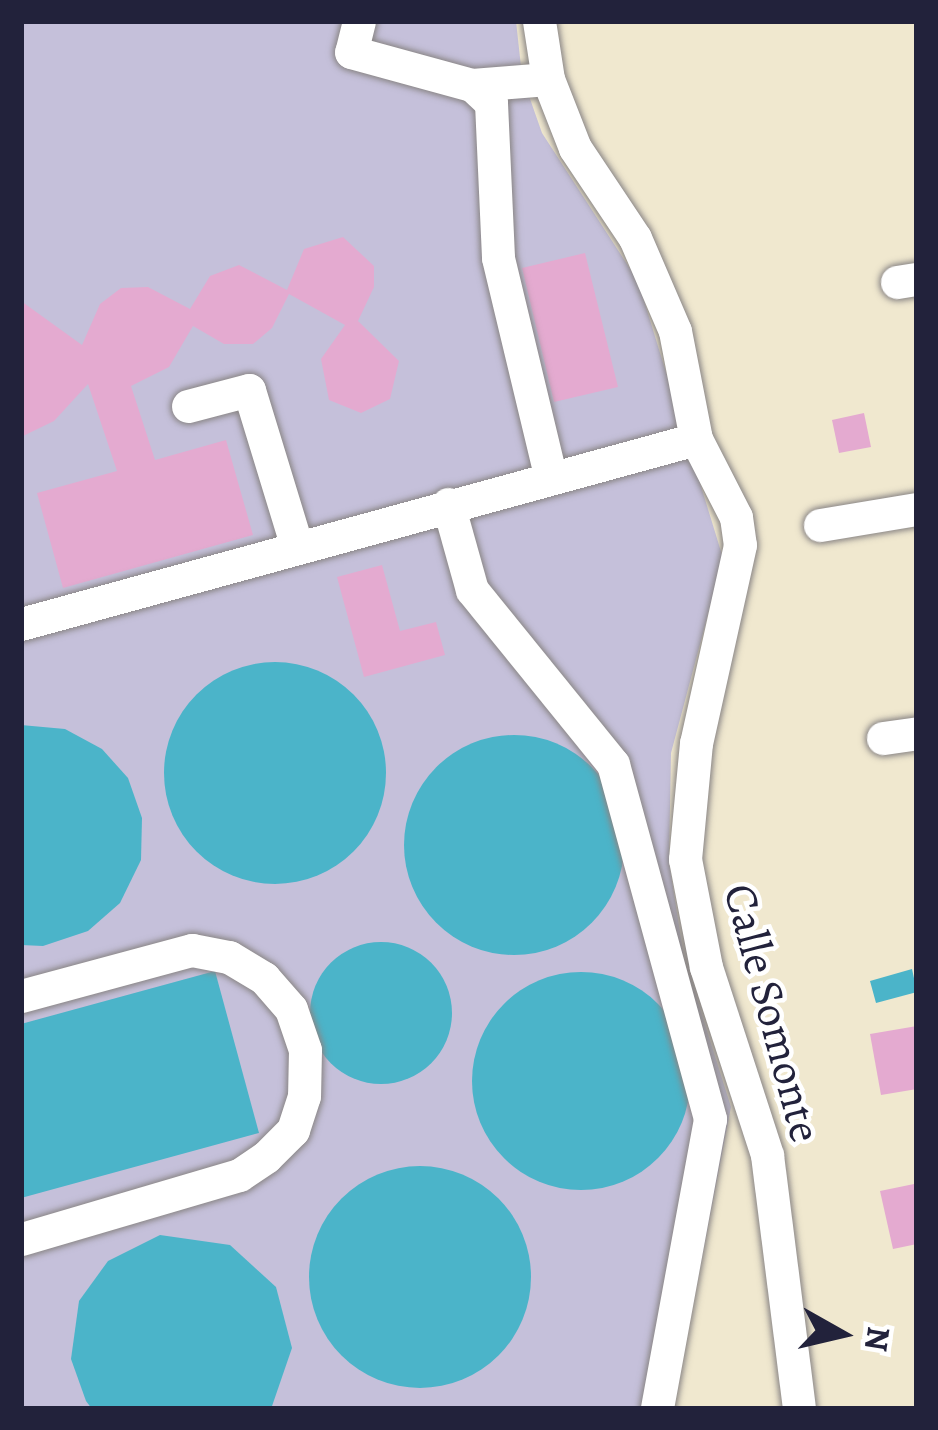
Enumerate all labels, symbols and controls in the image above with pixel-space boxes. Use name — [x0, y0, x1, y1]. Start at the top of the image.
street label: Calle Somonte — [712, 878, 832, 1148]
north arrow — [782, 1274, 902, 1394]
text: N — [854, 1324, 902, 1354]

